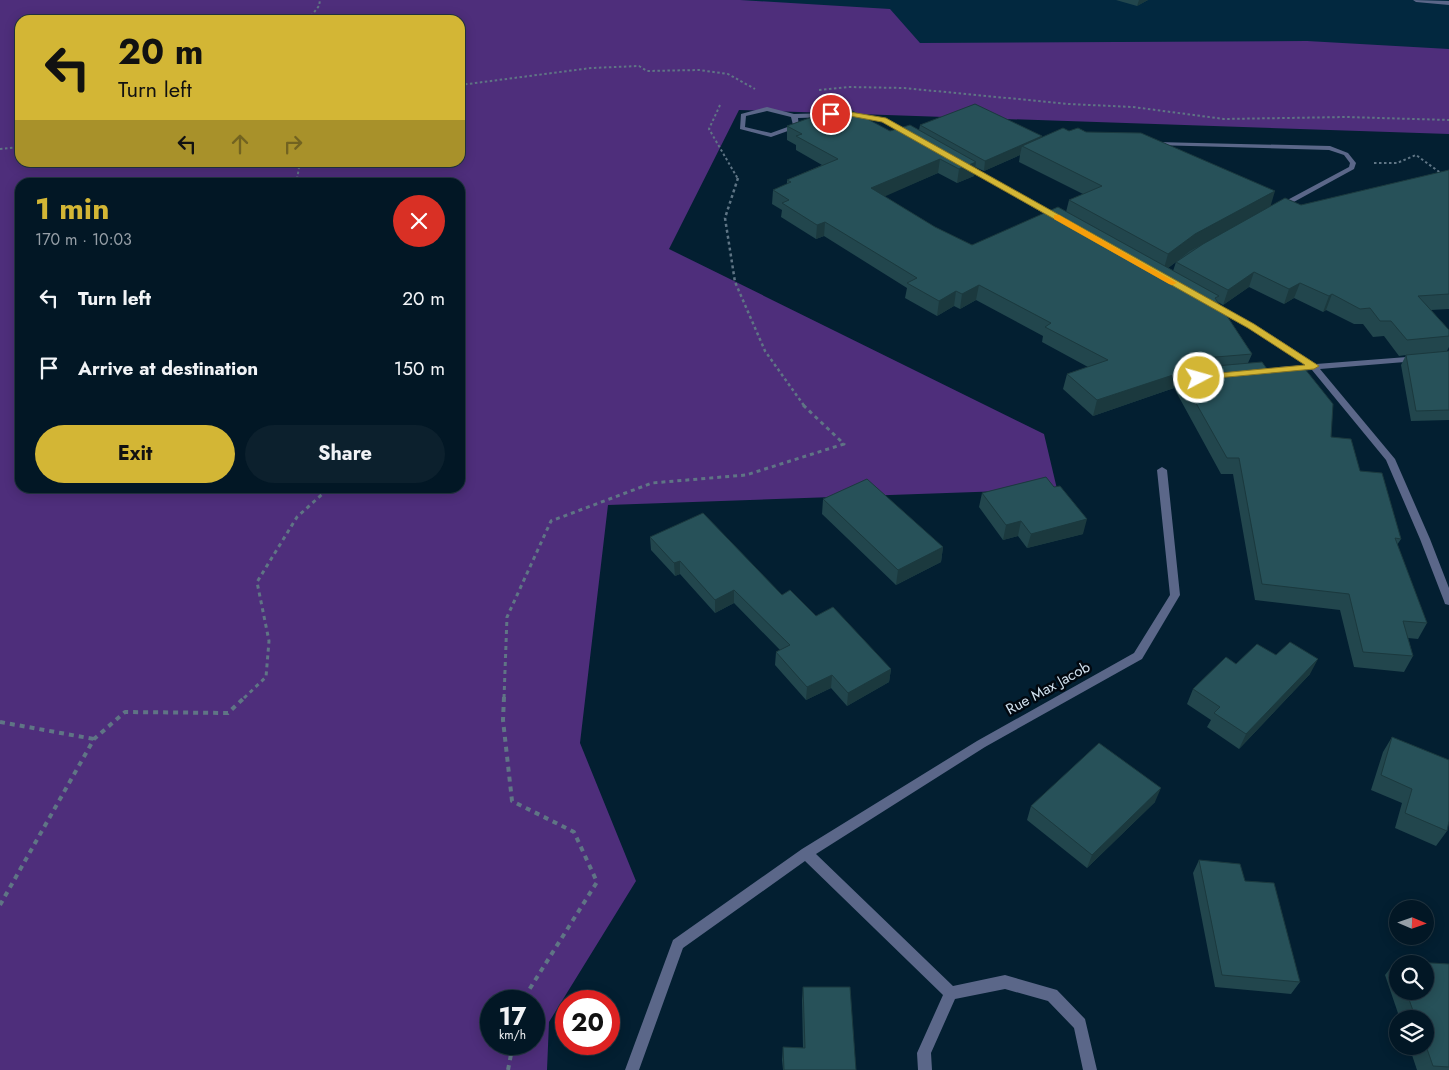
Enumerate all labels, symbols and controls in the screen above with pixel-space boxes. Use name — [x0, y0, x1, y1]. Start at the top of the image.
text: 20 m — [118, 27, 203, 77]
icon: left — [35, 35, 100, 100]
text: Turn left — [118, 73, 192, 105]
pin — [810, 93, 852, 135]
icon: arrive — [817, 100, 845, 128]
icon: left — [173, 130, 201, 158]
icon: ahead — [226, 130, 254, 158]
icon: right — [279, 130, 307, 158]
text: 1 min — [35, 187, 109, 230]
button: close — [393, 195, 445, 247]
text: 170 m · 10:03 — [35, 228, 132, 251]
icon: left — [35, 284, 63, 312]
text: Turn left — [78, 285, 151, 312]
text: 20 m — [402, 285, 445, 312]
position arrow — [1172, 351, 1224, 403]
icon: arrive — [35, 354, 63, 382]
text: Arrive at destination — [78, 355, 258, 382]
text: 150 m — [394, 355, 445, 382]
button: Exit — [35, 425, 235, 483]
button: Share — [245, 425, 445, 483]
street label: Rue Max Jacob — [1002, 656, 1095, 720]
north arrow — [1389, 900, 1434, 945]
map controls — [1389, 900, 1434, 1055]
button: search — [1389, 955, 1434, 1000]
speed limit sign: 20 — [555, 990, 620, 1055]
text: 17 — [499, 998, 526, 1034]
button: layers — [1389, 1010, 1434, 1055]
text: km/h — [499, 1026, 526, 1044]

